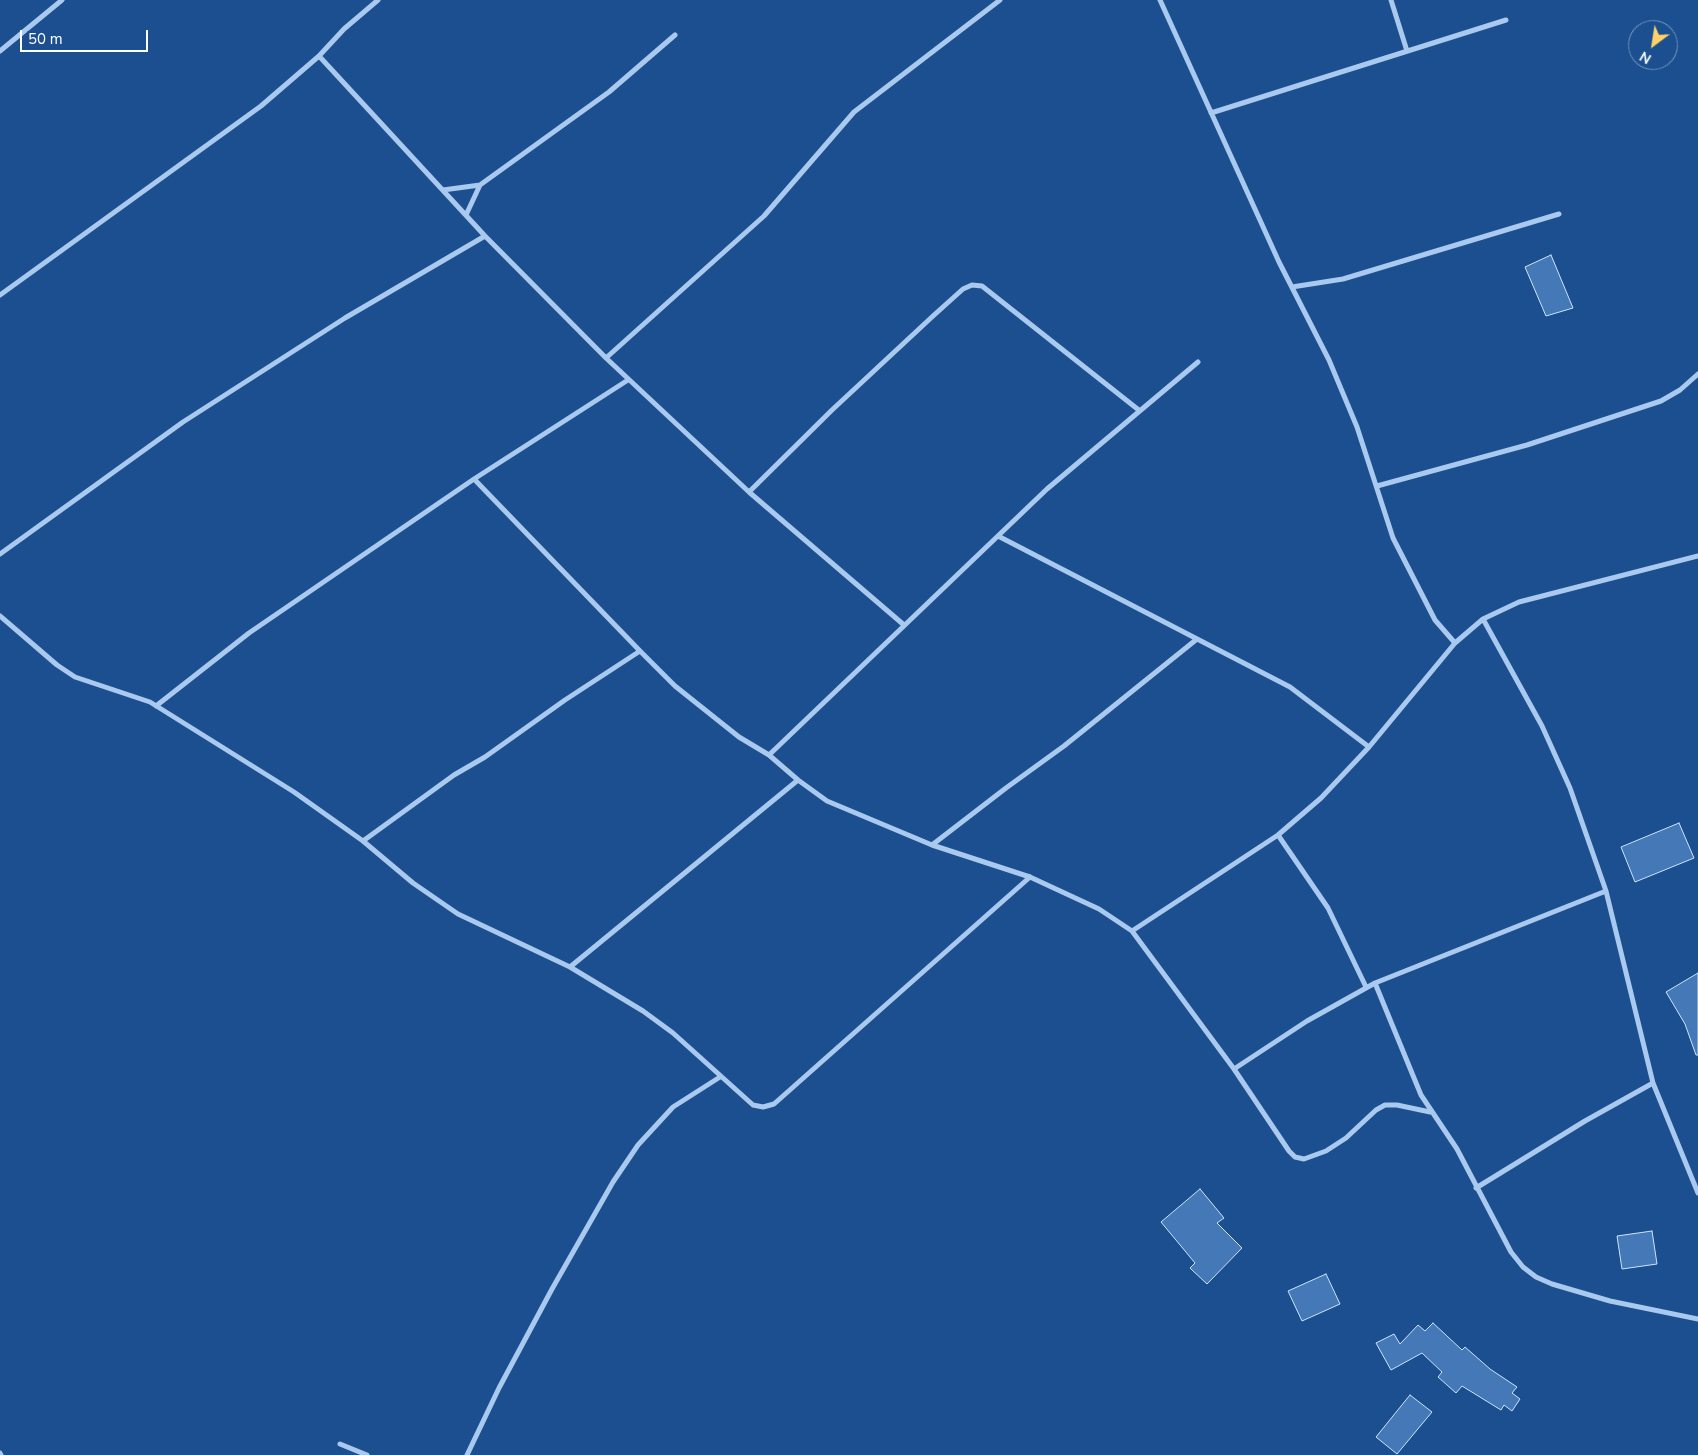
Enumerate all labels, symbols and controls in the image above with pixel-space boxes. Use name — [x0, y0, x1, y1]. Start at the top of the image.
scale bar — [22, 20, 150, 52]
north arrow — [1628, 20, 1678, 70]
text: 50 m — [28, 29, 63, 49]
text: N — [1636, 47, 1655, 68]

